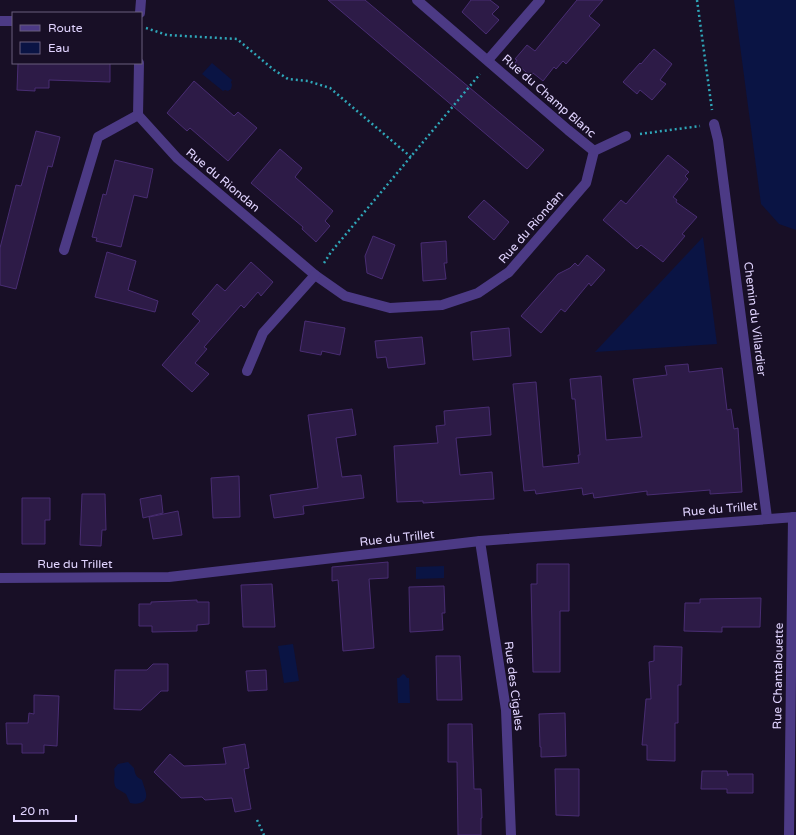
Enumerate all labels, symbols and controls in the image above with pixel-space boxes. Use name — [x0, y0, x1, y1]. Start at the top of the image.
legend — [12, 12, 142, 64]
text: Route — [48, 21, 83, 35]
text: Eau — [48, 41, 70, 55]
street label: Rue du Champ Blanc — [499, 52, 599, 140]
street label: Rue du Riondan — [183, 145, 263, 215]
street label: Rue du Riondan — [496, 188, 566, 266]
street label: Chemin du Villardier — [741, 261, 769, 377]
street label: Rue du Trillet — [682, 499, 759, 519]
street label: Rue du Trillet — [359, 527, 436, 549]
street label: Rue du Trillet — [37, 557, 113, 571]
street label: Rue Chantalouette — [770, 622, 786, 730]
street label: Rue des Cigales — [502, 640, 526, 732]
scale bar — [14, 797, 76, 823]
text: 20 m — [20, 804, 49, 818]

